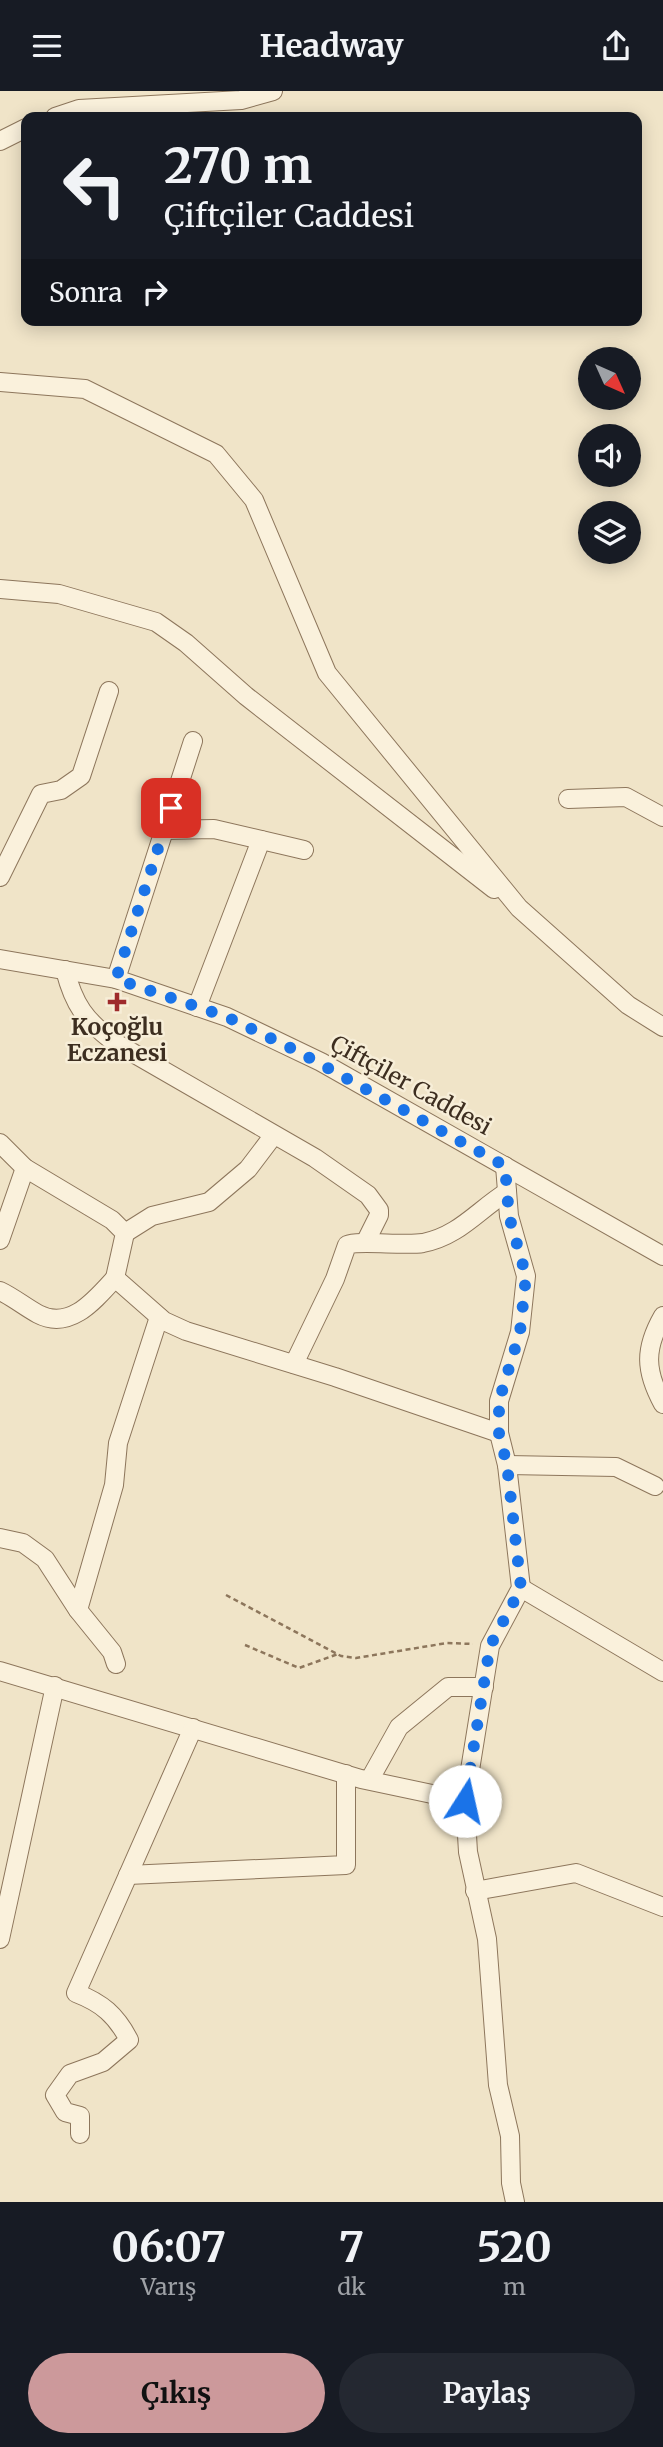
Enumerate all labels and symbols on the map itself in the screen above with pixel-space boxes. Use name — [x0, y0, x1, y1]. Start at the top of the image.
north arrow — [578, 347, 640, 409]
pin — [141, 778, 201, 838]
marker: Koçoğlu Eczanesi — [109, 994, 125, 1010]
place label: Koçoğlu Eczanesi — [67, 1012, 167, 1067]
street label: Çiftçiler Caddesi — [326, 1028, 497, 1141]
position arrow — [428, 1764, 502, 1838]

